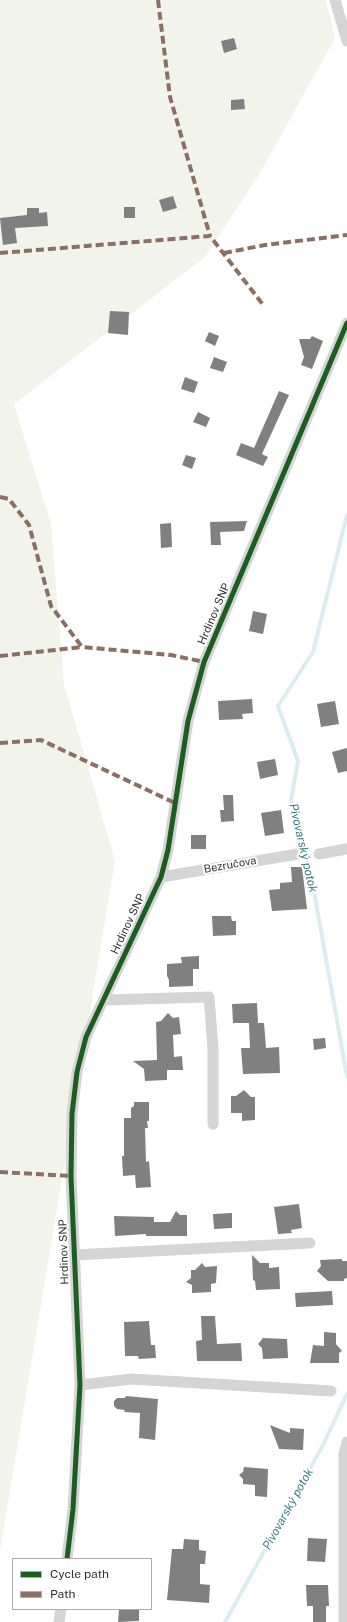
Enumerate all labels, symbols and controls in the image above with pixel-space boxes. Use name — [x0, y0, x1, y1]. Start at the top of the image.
street label: Hrdinov SNP — [195, 581, 233, 647]
water label: Pivovarský potok — [286, 802, 320, 894]
street label: Bezručova — [203, 854, 257, 876]
street label: Hrdinov SNP — [108, 892, 148, 956]
street label: Hrdinov SNP — [56, 1219, 72, 1285]
water label: Pivovarský potok — [260, 1466, 316, 1552]
legend — [12, 1558, 152, 1610]
text: Cycle path — [50, 1567, 109, 1581]
text: Path — [50, 1587, 76, 1601]

